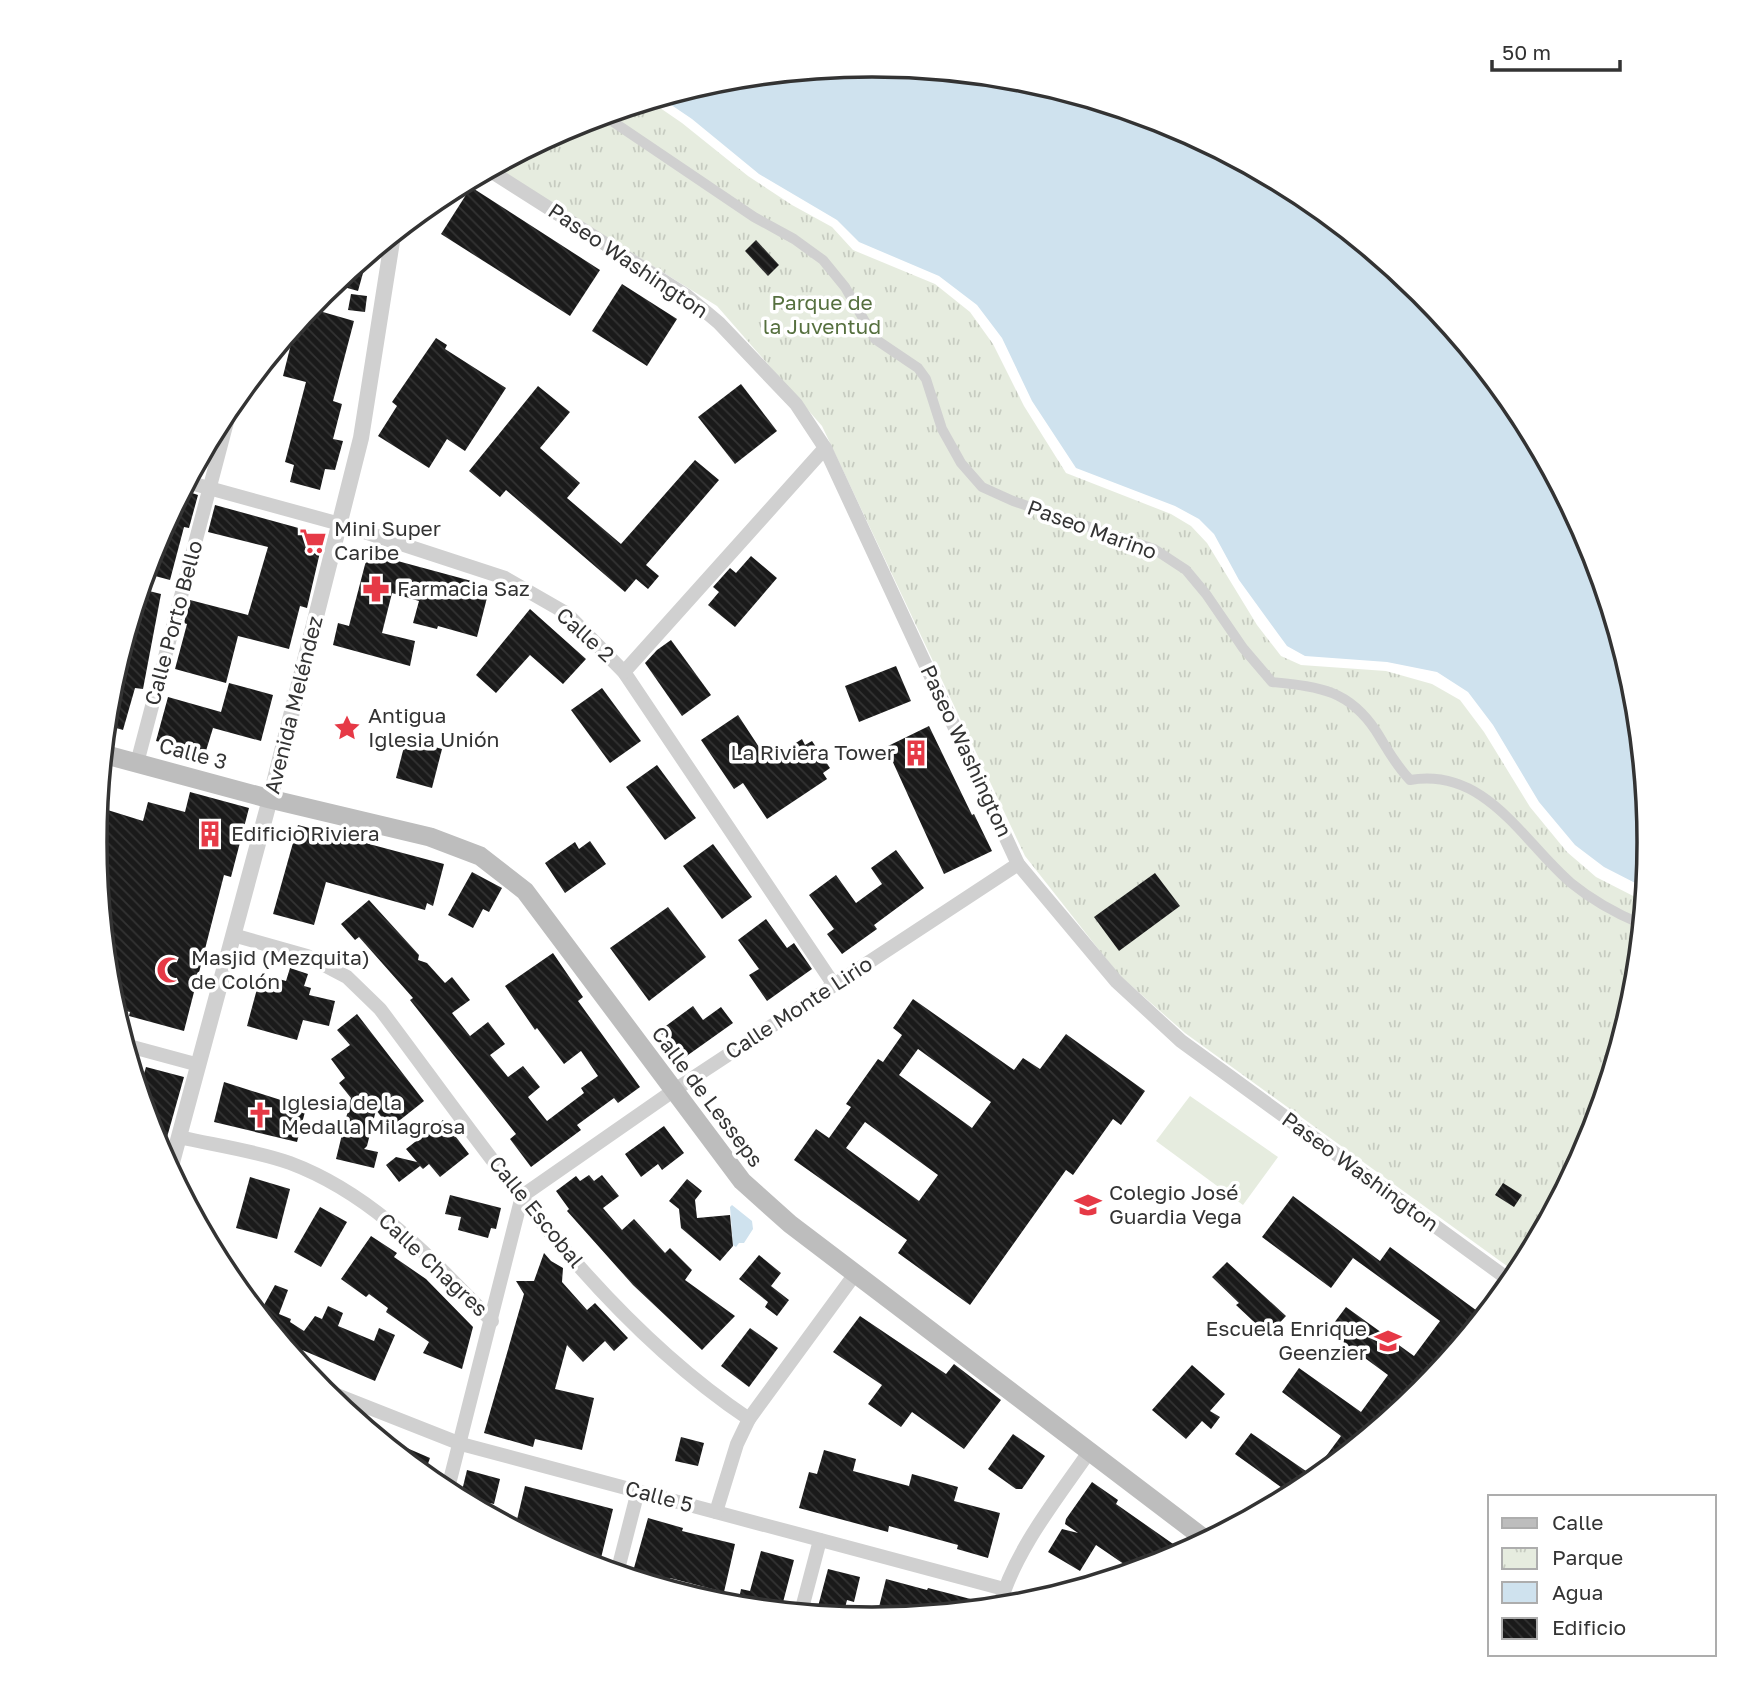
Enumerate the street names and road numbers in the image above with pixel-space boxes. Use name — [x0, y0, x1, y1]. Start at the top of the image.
street label: Paseo Washington — [544, 197, 713, 323]
street label: Paseo Marino — [1024, 494, 1161, 565]
street label: Calle Porto Bello — [138, 537, 208, 708]
street label: Calle 2 — [551, 602, 620, 667]
street label: Avenida Meléndez — [258, 613, 328, 796]
street label: Paseo Washington — [916, 660, 1018, 841]
street label: Calle 3 — [157, 732, 230, 775]
street label: Calle Monte Lirio — [720, 950, 877, 1064]
street label: Calle de Lesseps — [646, 1021, 769, 1172]
street label: Paseo Washington — [1277, 1106, 1444, 1237]
street label: Calle Escobal — [484, 1150, 590, 1273]
street label: Calle Chagres — [374, 1207, 494, 1322]
street label: Calle 5 — [623, 1475, 696, 1518]

